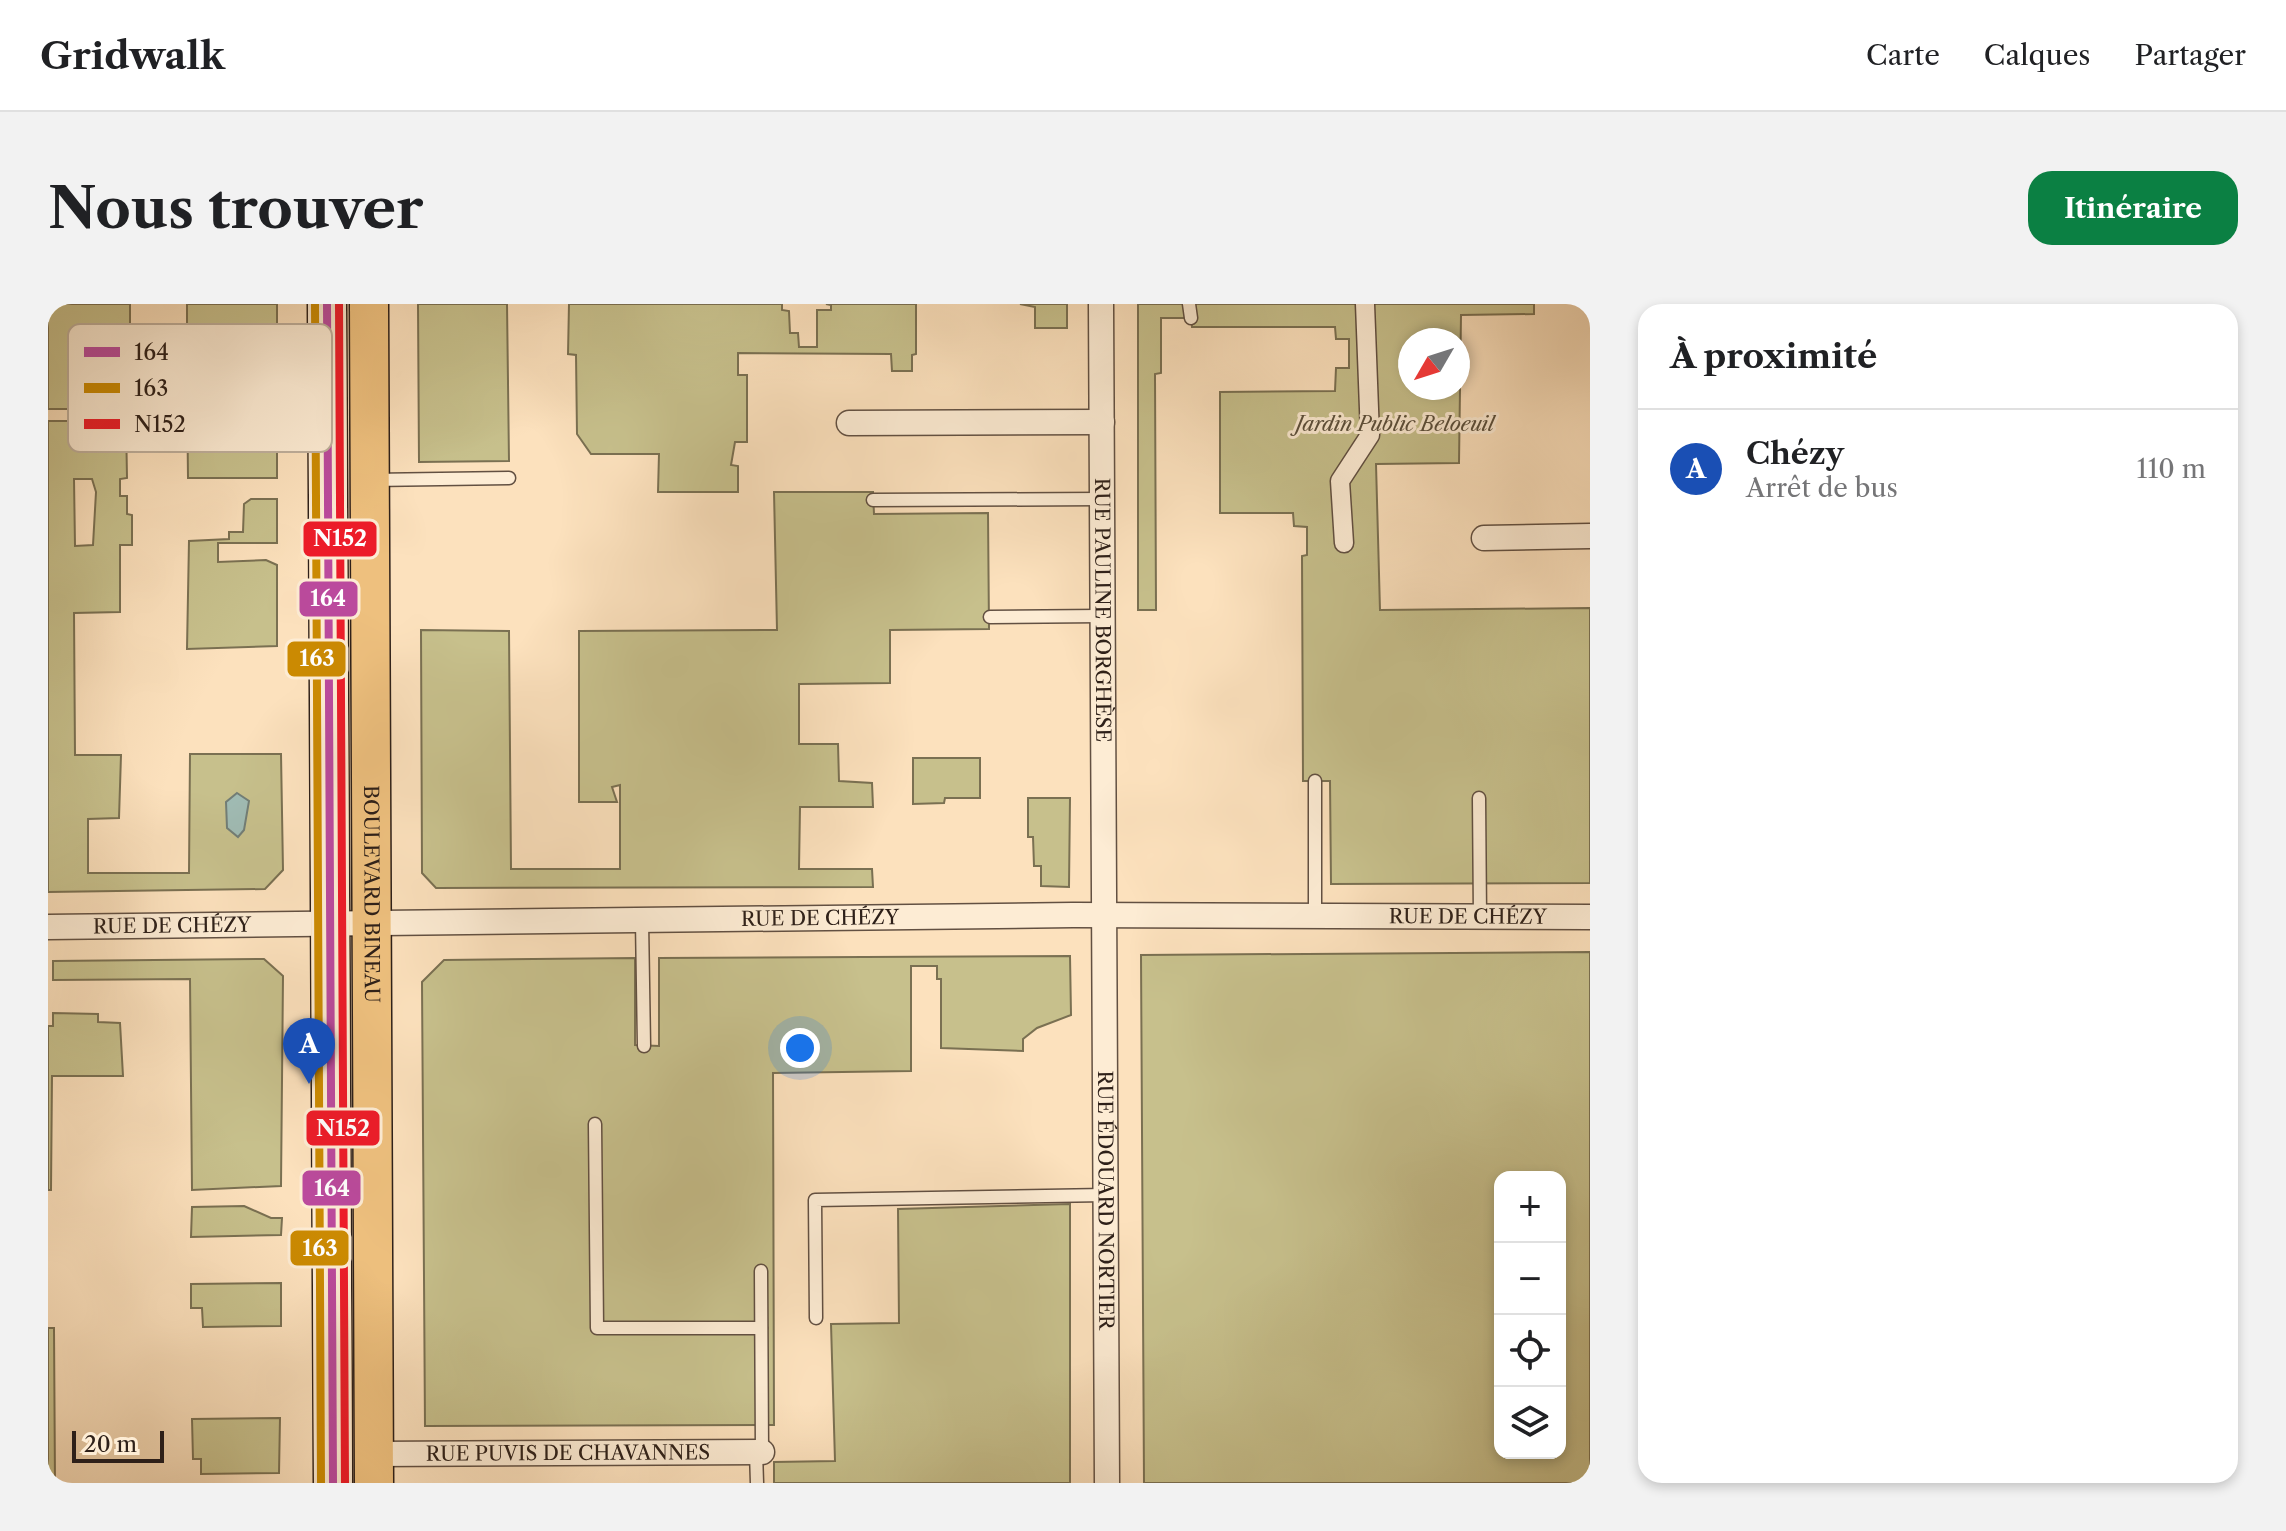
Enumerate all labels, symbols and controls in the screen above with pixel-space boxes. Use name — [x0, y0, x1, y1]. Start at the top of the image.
text: Gridwalk — [40, 32, 225, 79]
text: Carte — [1866, 38, 1940, 72]
text: Calques — [1984, 38, 2091, 72]
text: Partager — [2135, 38, 2246, 72]
button: Itinéraire — [2028, 171, 2238, 245]
text: Nous trouver — [48, 174, 423, 243]
legend — [68, 324, 332, 452]
north arrow — [1398, 328, 1470, 400]
text: À proximité — [1670, 335, 1877, 377]
text: 164 — [134, 339, 169, 366]
text: 163 — [134, 375, 168, 402]
text: N152 — [134, 411, 186, 438]
park label: Jardin Public Beloeuil — [1290, 412, 1497, 436]
text: Chézy — [1746, 435, 1844, 472]
text: A — [1686, 453, 1706, 485]
text: 110 m — [2137, 453, 2206, 485]
text: Arrêt de bus — [1746, 472, 1898, 504]
street label: RUE PAULINE BORGHÈSE — [1090, 478, 1116, 742]
line badge: N152 — [302, 520, 378, 558]
text: N152 — [313, 525, 367, 552]
line badge: 164 — [298, 580, 359, 618]
text: 164 — [310, 585, 346, 612]
line badge: 163 — [286, 640, 347, 678]
text: 163 — [299, 645, 335, 672]
street label: BOULEVARD BINEAU — [359, 785, 384, 1003]
street label: RUE DE CHÉZY — [741, 904, 900, 931]
street label: RUE DE CHÉZY — [1389, 904, 1548, 929]
street label: RUE DE CHÉZY — [93, 912, 252, 938]
pin: A — [283, 1018, 335, 1084]
your location — [780, 1028, 820, 1068]
street label: RUE ÉDOUARD NORTIER — [1093, 1070, 1118, 1331]
line badge: N152 — [305, 1109, 381, 1147]
text: N152 — [316, 1115, 370, 1142]
line badge: 164 — [301, 1169, 362, 1207]
map controls — [1494, 1171, 1566, 1459]
button: + — [1494, 1171, 1566, 1243]
text: 164 — [314, 1175, 350, 1202]
line badge: 163 — [289, 1229, 350, 1267]
text: 163 — [302, 1235, 338, 1262]
button: − — [1494, 1243, 1566, 1315]
button: locate — [1494, 1315, 1566, 1387]
button: layers — [1494, 1387, 1566, 1459]
scale bar — [72, 1427, 164, 1463]
text: 20 m — [84, 1431, 137, 1458]
street label: RUE PUVIS DE CHAVANNES — [426, 1440, 710, 1466]

